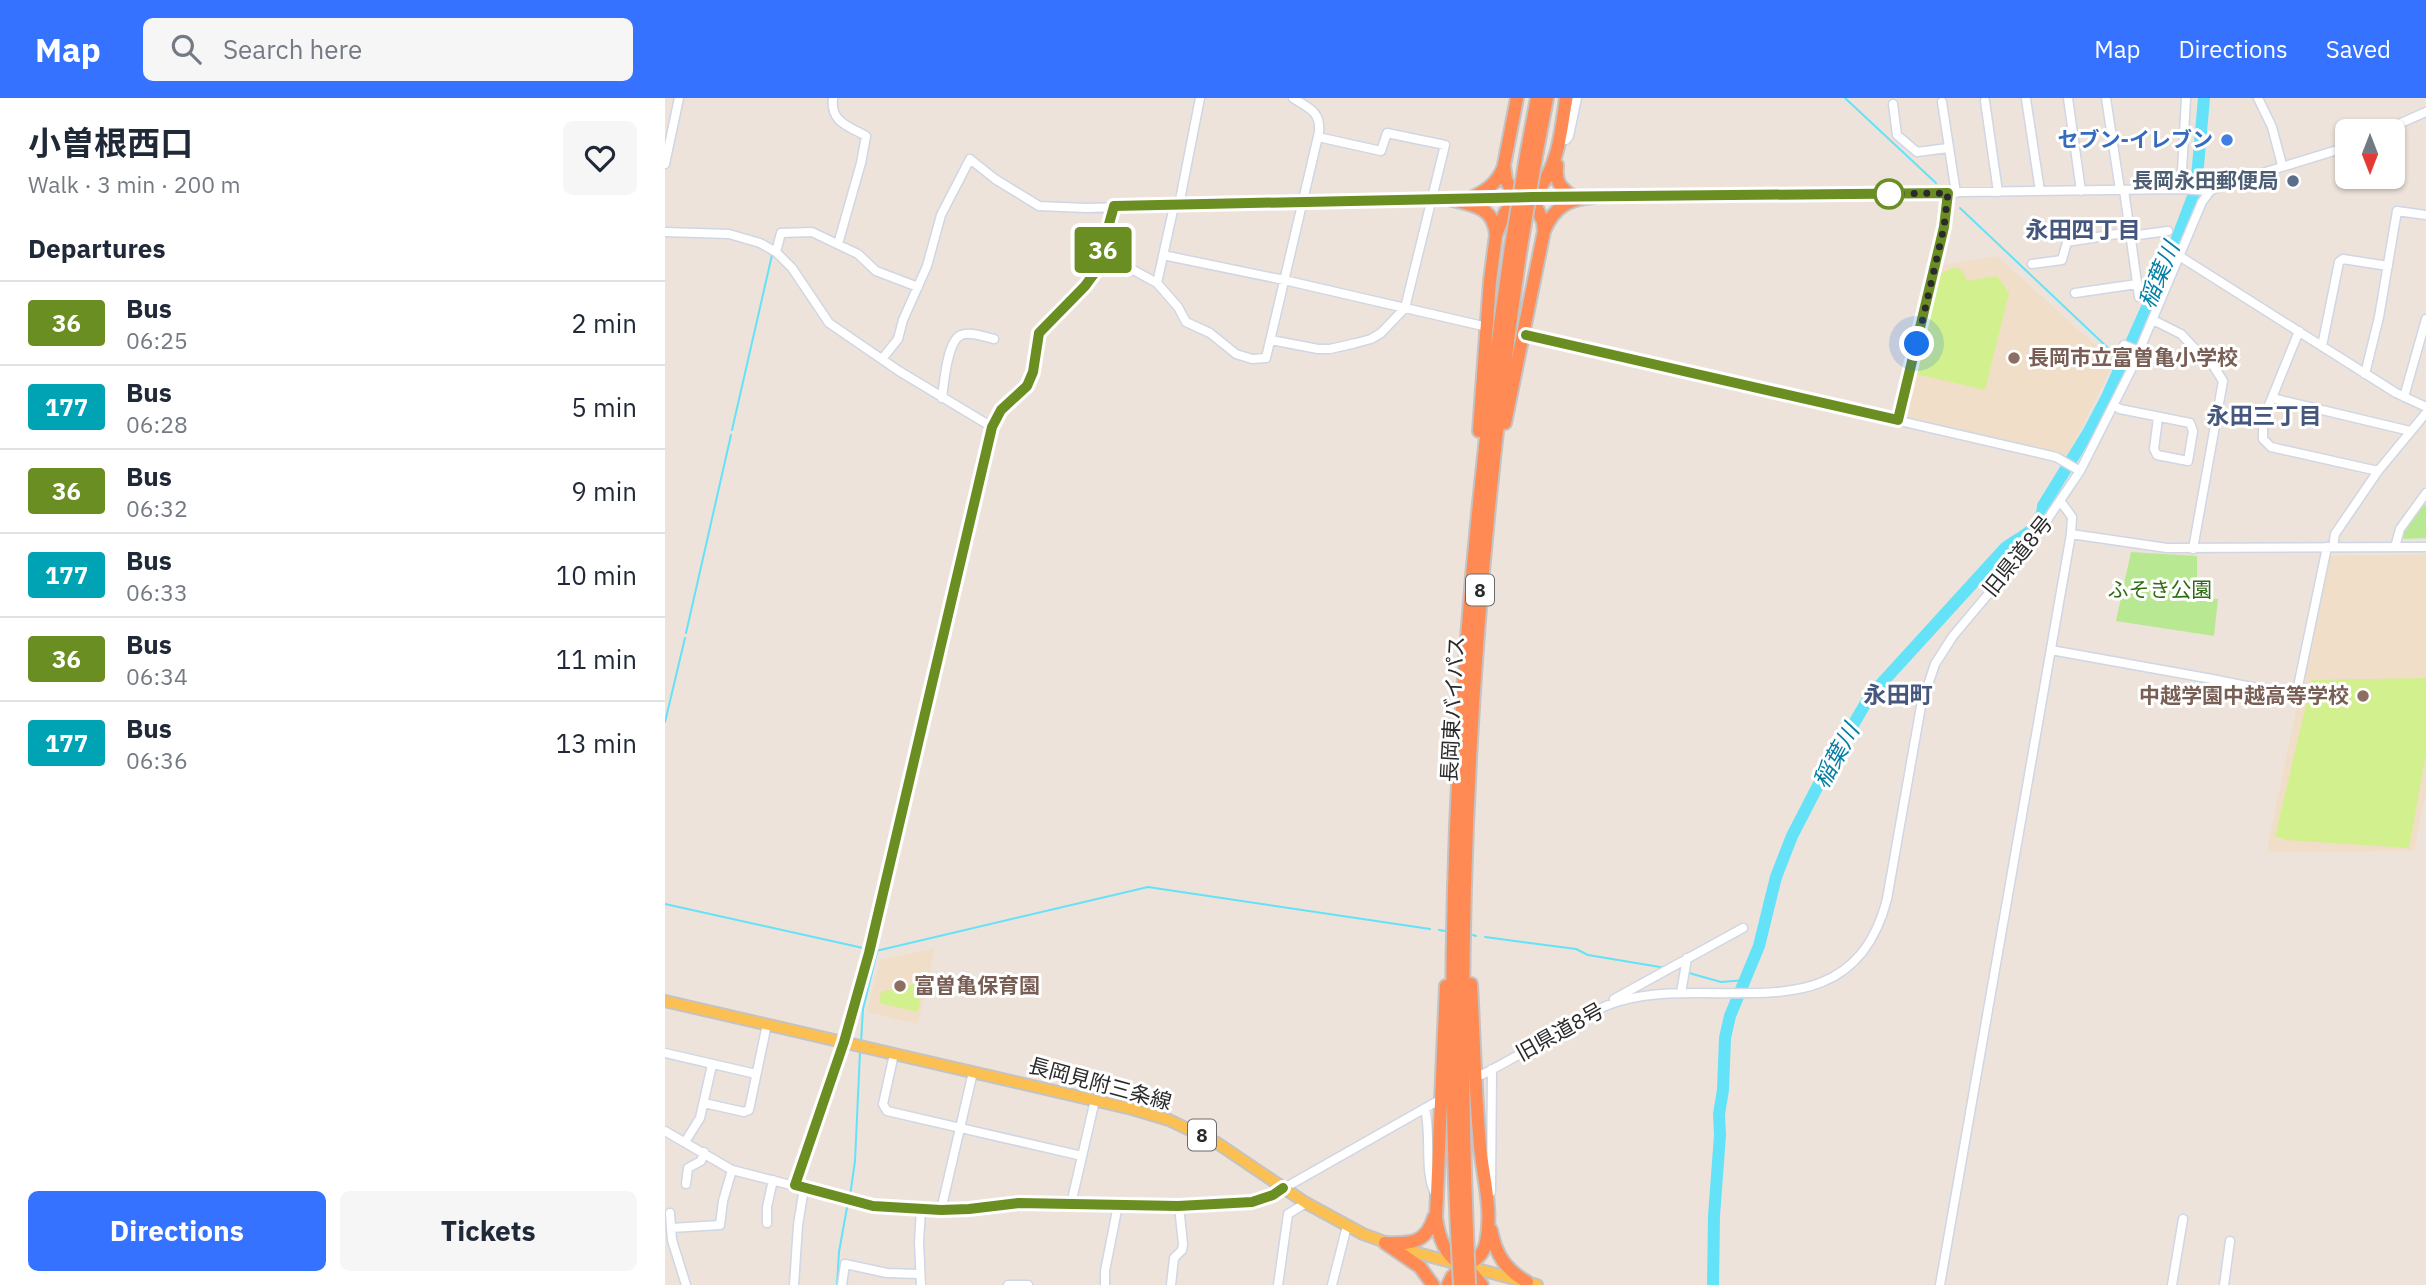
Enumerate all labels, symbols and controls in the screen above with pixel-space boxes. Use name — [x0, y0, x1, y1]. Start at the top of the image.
search box — [143, 18, 633, 81]
text: Map — [35, 28, 101, 71]
icon: search — [167, 30, 205, 68]
text: Search here — [223, 32, 362, 66]
text: Map — [2094, 33, 2140, 65]
text: Directions — [2178, 33, 2288, 65]
text: Saved — [2326, 33, 2391, 65]
north arrow — [2335, 119, 2405, 189]
map controls — [2335, 119, 2405, 189]
text: 小曽根西口 — [28, 121, 193, 164]
button: heart — [563, 121, 637, 195]
place label: セブン-イレブン — [2058, 125, 2213, 153]
marker: セブン-イレブン — [2219, 132, 2235, 148]
place label: 長岡永田郵便局 — [2132, 166, 2279, 194]
text: Walk · 3 min · 200 m — [28, 169, 241, 199]
marker: 長岡永田郵便局 — [2285, 173, 2301, 189]
unlabelled marker — [1874, 179, 1904, 209]
district label: 永田四丁目 — [2026, 214, 2141, 244]
line badge: 36 — [1071, 227, 1135, 273]
text: Departures — [28, 231, 166, 265]
text: 36 — [1089, 234, 1117, 266]
water label: 稲葉川 — [2131, 234, 2187, 312]
text: Bus — [126, 291, 172, 325]
text: 2 min — [571, 306, 637, 340]
text: 36 — [52, 307, 81, 339]
text: 06:25 — [126, 325, 188, 355]
your location — [1899, 326, 1934, 361]
place label: 長岡市立富曽亀小学校 — [2028, 343, 2238, 371]
marker: 長岡市立富曽亀小学校 — [2006, 350, 2022, 366]
text: Bus — [126, 375, 172, 409]
text: 5 min — [571, 390, 637, 424]
text: 177 — [45, 391, 88, 423]
district label: 永田三丁目 — [2207, 400, 2322, 430]
text: 06:28 — [126, 409, 188, 439]
text: Bus — [126, 459, 172, 493]
text: 9 min — [571, 474, 637, 508]
text: 36 — [52, 475, 81, 507]
text: 06:32 — [126, 493, 188, 523]
street label: 旧県道8号 — [1976, 509, 2059, 602]
text: Bus — [126, 543, 172, 577]
text: 10 min — [556, 558, 637, 592]
text: 177 — [45, 559, 88, 591]
road number: 8 — [1466, 575, 1494, 606]
park label: ふそき公園 — [2108, 575, 2213, 603]
text: 06:33 — [126, 577, 188, 607]
text: Bus — [126, 627, 172, 661]
street label: 長岡東バイパス — [1434, 635, 1470, 783]
text: 11 min — [556, 642, 637, 676]
text: 36 — [52, 643, 81, 675]
text: 06:34 — [126, 661, 188, 691]
district label: 永田町 — [1864, 679, 1933, 709]
place label: 中越学園中越高等学校 — [2139, 681, 2349, 709]
marker: 中越学園中越高等学校 — [2355, 688, 2371, 704]
text: Bus — [126, 711, 172, 745]
water label: 稲葉川 — [1805, 715, 1866, 793]
text: 13 min — [556, 726, 637, 760]
text: 177 — [45, 727, 88, 759]
text: 06:36 — [126, 745, 188, 775]
place label: 富曽亀保育園 — [914, 971, 1040, 999]
marker: 富曽亀保育園 — [892, 978, 908, 994]
street label: 旧県道8号 — [1510, 995, 1609, 1067]
street label: 長岡見附三条線 — [1026, 1050, 1175, 1116]
road number: 8 — [1188, 1119, 1216, 1150]
button: Directions — [28, 1191, 326, 1271]
button: Tickets — [340, 1191, 637, 1271]

